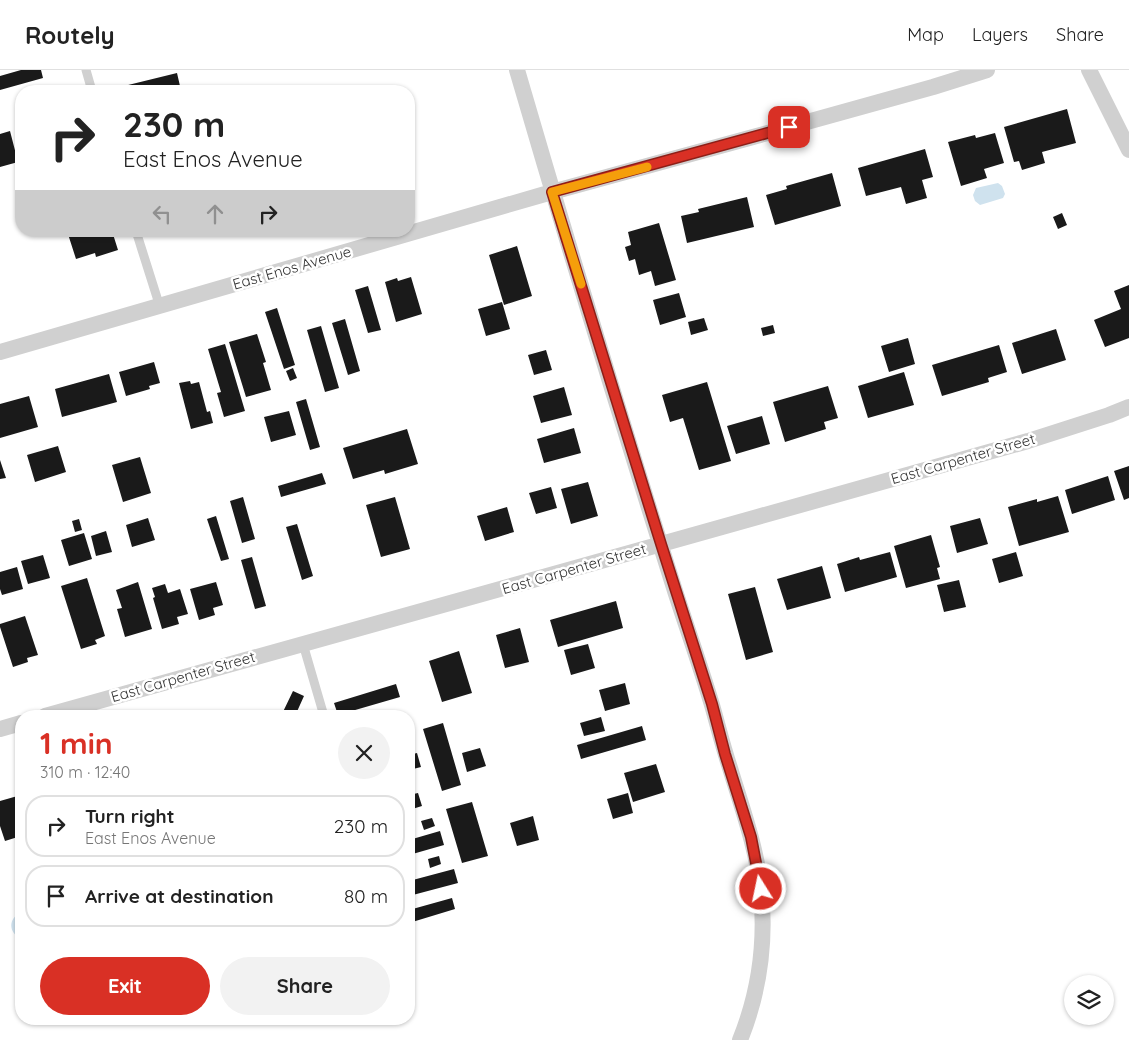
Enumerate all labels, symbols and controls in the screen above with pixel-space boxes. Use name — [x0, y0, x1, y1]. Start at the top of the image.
text: Routely — [25, 20, 115, 50]
text: Map — [907, 23, 944, 46]
text: Layers — [972, 23, 1028, 46]
text: Share — [1056, 23, 1104, 46]
text: 230 m — [123, 102, 225, 146]
icon: right — [40, 105, 105, 170]
pin — [768, 106, 810, 148]
icon: arrive — [775, 113, 803, 141]
text: East Enos Avenue — [123, 145, 303, 173]
icon: left — [148, 200, 176, 228]
icon: ahead — [201, 200, 229, 228]
icon: right — [254, 200, 282, 228]
street label: East Enos Avenue — [230, 242, 353, 294]
street label: East Carpenter Street — [889, 429, 1037, 488]
street label: East Carpenter Street — [500, 539, 648, 598]
street label: East Carpenter Street — [109, 647, 257, 706]
text: 1 min — [40, 724, 113, 762]
button: close — [338, 727, 390, 779]
text: 310 m · 12:40 — [40, 762, 130, 782]
text: Turn right — [85, 804, 174, 828]
icon: right — [42, 812, 70, 840]
text: 230 m — [334, 814, 388, 838]
text: East Enos Avenue — [85, 828, 216, 848]
position arrow — [734, 862, 786, 914]
icon: arrive — [42, 882, 70, 910]
text: Arrive at destination — [85, 884, 274, 908]
text: 80 m — [344, 884, 388, 908]
button: Exit — [40, 957, 210, 1015]
button: Share — [220, 957, 390, 1015]
map controls — [1064, 975, 1114, 1025]
button: layers — [1064, 975, 1114, 1025]

